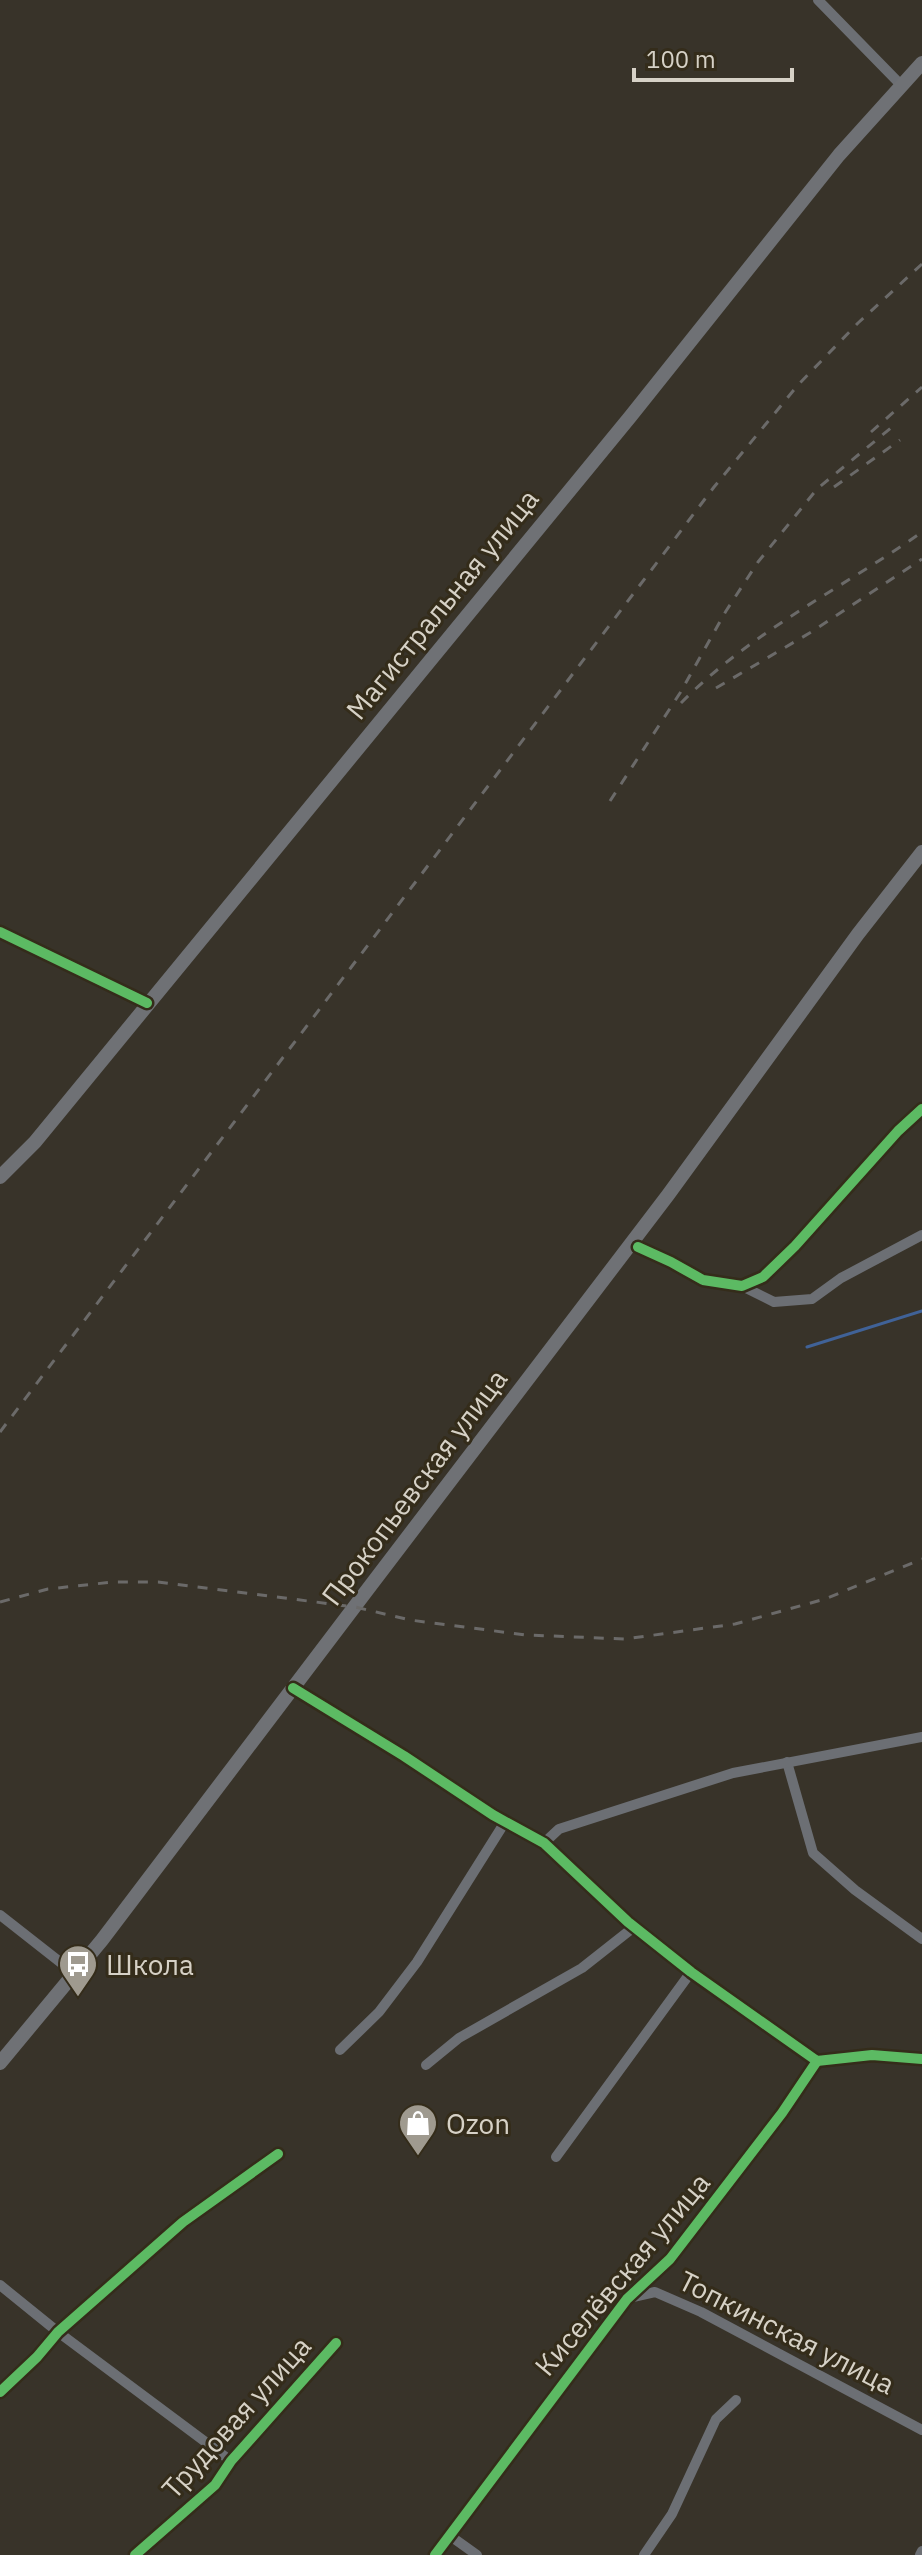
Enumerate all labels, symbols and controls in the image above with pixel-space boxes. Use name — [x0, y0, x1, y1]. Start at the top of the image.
scale bar — [634, 32, 792, 82]
text: 100 m — [646, 43, 716, 75]
street label: Магистральная улица — [338, 481, 546, 727]
street label: Прокопьевская улица — [313, 1361, 515, 1613]
bus stop icon: Школа — [57, 1943, 99, 1998]
place label: Школа — [106, 1946, 194, 1983]
shop icon: Ozon — [397, 2102, 439, 2157]
place label: Ozon — [446, 2105, 510, 2142]
street label: Киселёвская улица — [526, 2165, 718, 2383]
street label: Топкинская улица — [673, 2262, 901, 2402]
street label: Трудовая улица — [153, 2328, 319, 2506]

